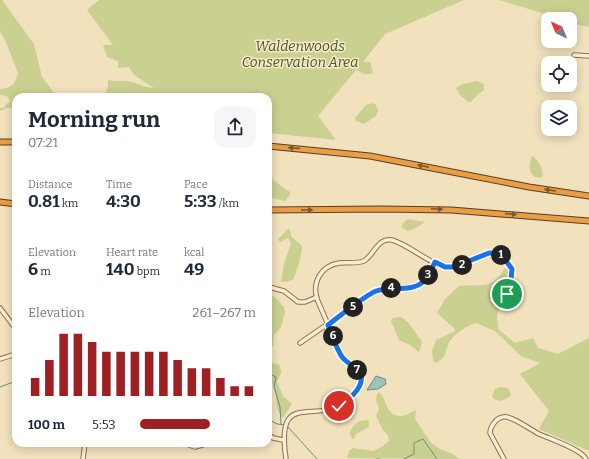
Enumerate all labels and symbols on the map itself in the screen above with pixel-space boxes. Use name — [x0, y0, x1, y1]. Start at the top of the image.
north arrow — [541, 12, 577, 48]
park label: Waldenwoods Conservation Area — [242, 38, 358, 71]
one-way arrow — [288, 144, 300, 151]
one-way arrow — [416, 163, 429, 169]
one-way arrow — [544, 187, 556, 193]
one-way arrow — [301, 206, 313, 213]
one-way arrow — [431, 206, 443, 213]
one-way arrow — [505, 211, 517, 218]
pin: 1 — [491, 245, 511, 265]
pin: 2 — [452, 255, 472, 275]
pin: 3 — [418, 265, 438, 285]
pin — [490, 277, 524, 311]
pin: 4 — [381, 278, 401, 298]
pin: 5 — [343, 297, 363, 317]
pin: 6 — [323, 326, 343, 346]
pin: 7 — [347, 360, 367, 380]
pin — [322, 389, 356, 423]

